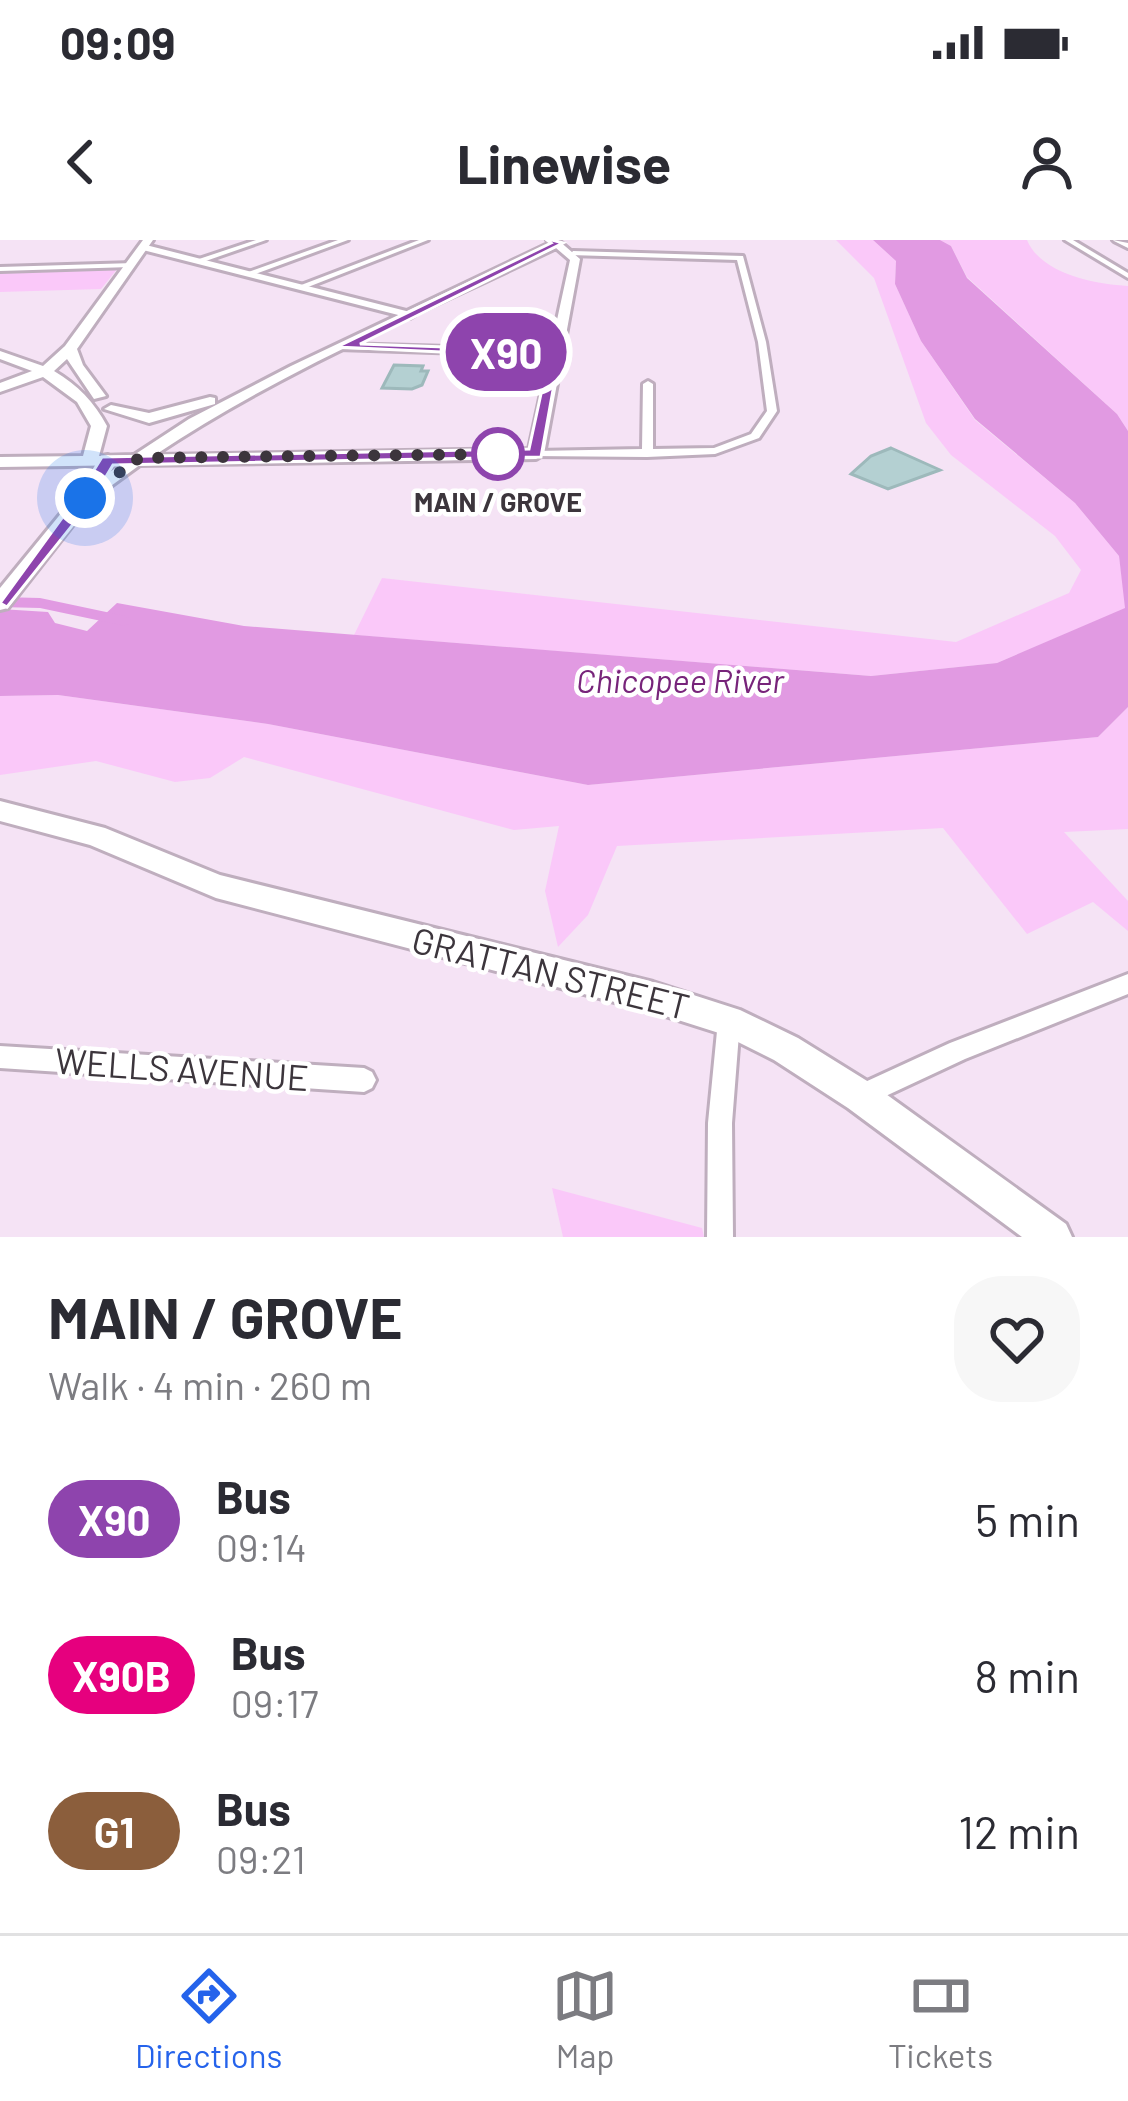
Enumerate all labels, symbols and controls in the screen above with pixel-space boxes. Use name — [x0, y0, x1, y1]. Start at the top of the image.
text: 09:09 — [60, 15, 175, 69]
icon: back — [48, 129, 114, 195]
icon: person — [1014, 129, 1080, 195]
text: Linewise — [457, 130, 671, 195]
line badge: X90 — [437, 313, 575, 391]
text: X90 — [470, 327, 542, 377]
marker: MAIN / GROVE — [473, 429, 523, 479]
your location — [55, 468, 115, 528]
place label: MAIN / GROVE — [414, 485, 582, 517]
water label: Chicopee River — [576, 660, 785, 700]
street label: GRATTAN STREET — [408, 917, 694, 1027]
street label: WELLS AVENUE — [54, 1038, 310, 1098]
button: heart — [954, 1276, 1080, 1402]
text: MAIN / GROVE — [48, 1282, 402, 1350]
text: Walk · 4 min · 260 m — [48, 1361, 372, 1408]
text: Bus — [216, 1469, 291, 1523]
text: 5 min — [975, 1492, 1080, 1546]
text: X90 — [78, 1494, 150, 1544]
text: 09:14 — [216, 1523, 307, 1570]
text: Bus — [231, 1625, 306, 1679]
text: 8 min — [975, 1648, 1080, 1702]
text: X90B — [72, 1650, 171, 1700]
text: 09:17 — [231, 1679, 318, 1726]
text: Bus — [216, 1781, 291, 1835]
text: 12 min — [958, 1804, 1080, 1858]
text: G1 — [94, 1806, 134, 1856]
text: 09:21 — [216, 1835, 306, 1882]
tab: Directions — [135, 1963, 282, 2075]
tab: Map — [552, 1963, 618, 2075]
tab: Tickets — [888, 1963, 993, 2075]

